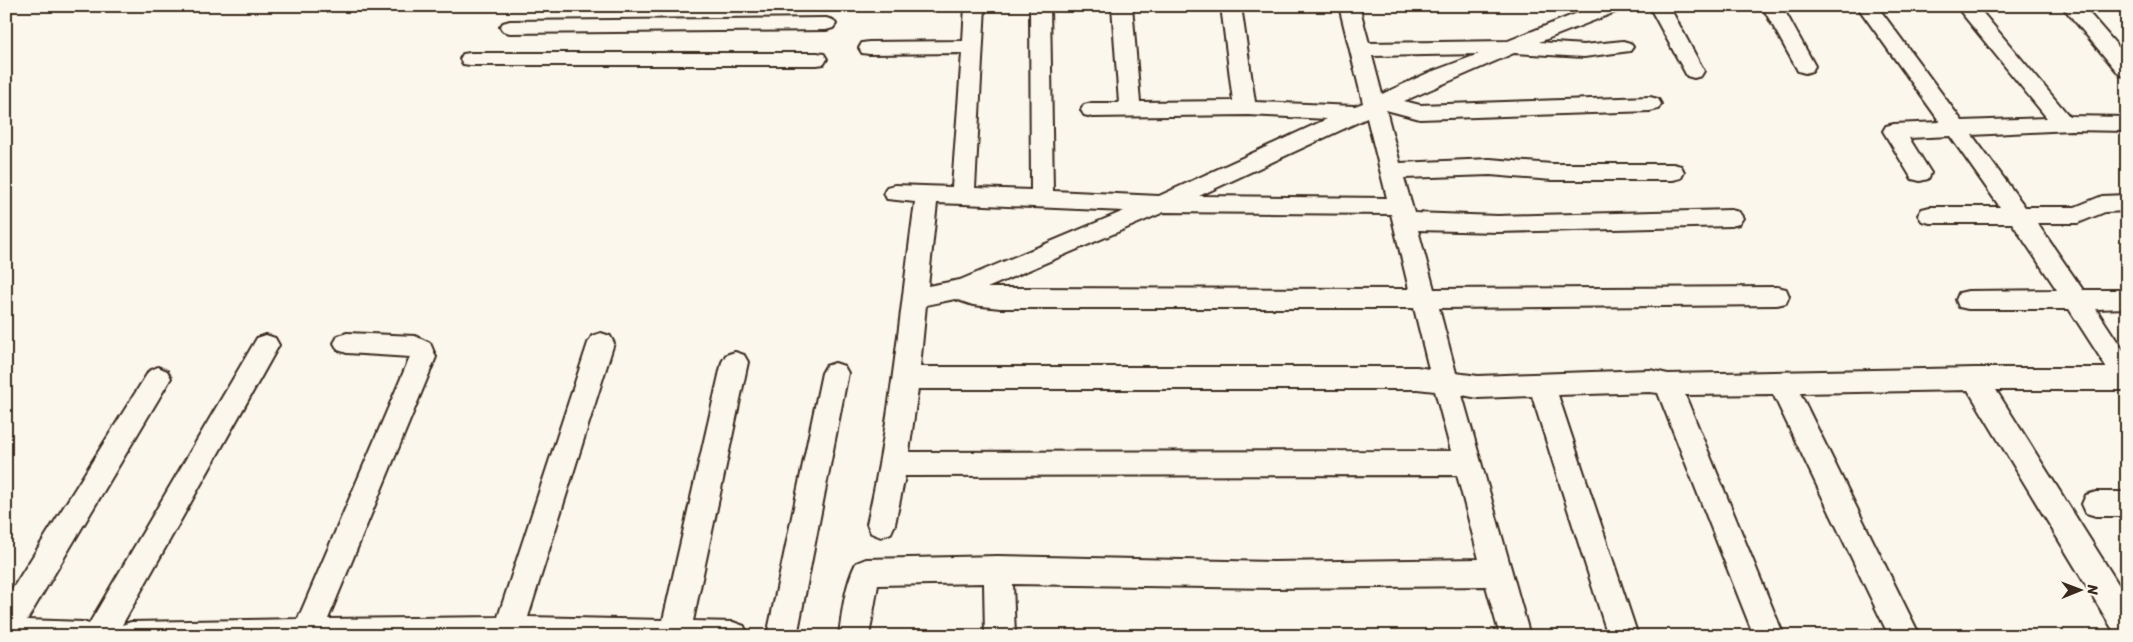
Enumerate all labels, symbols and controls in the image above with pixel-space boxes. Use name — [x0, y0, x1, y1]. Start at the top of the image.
north arrow — [2056, 564, 2106, 614]
text: N — [2080, 584, 2105, 595]

